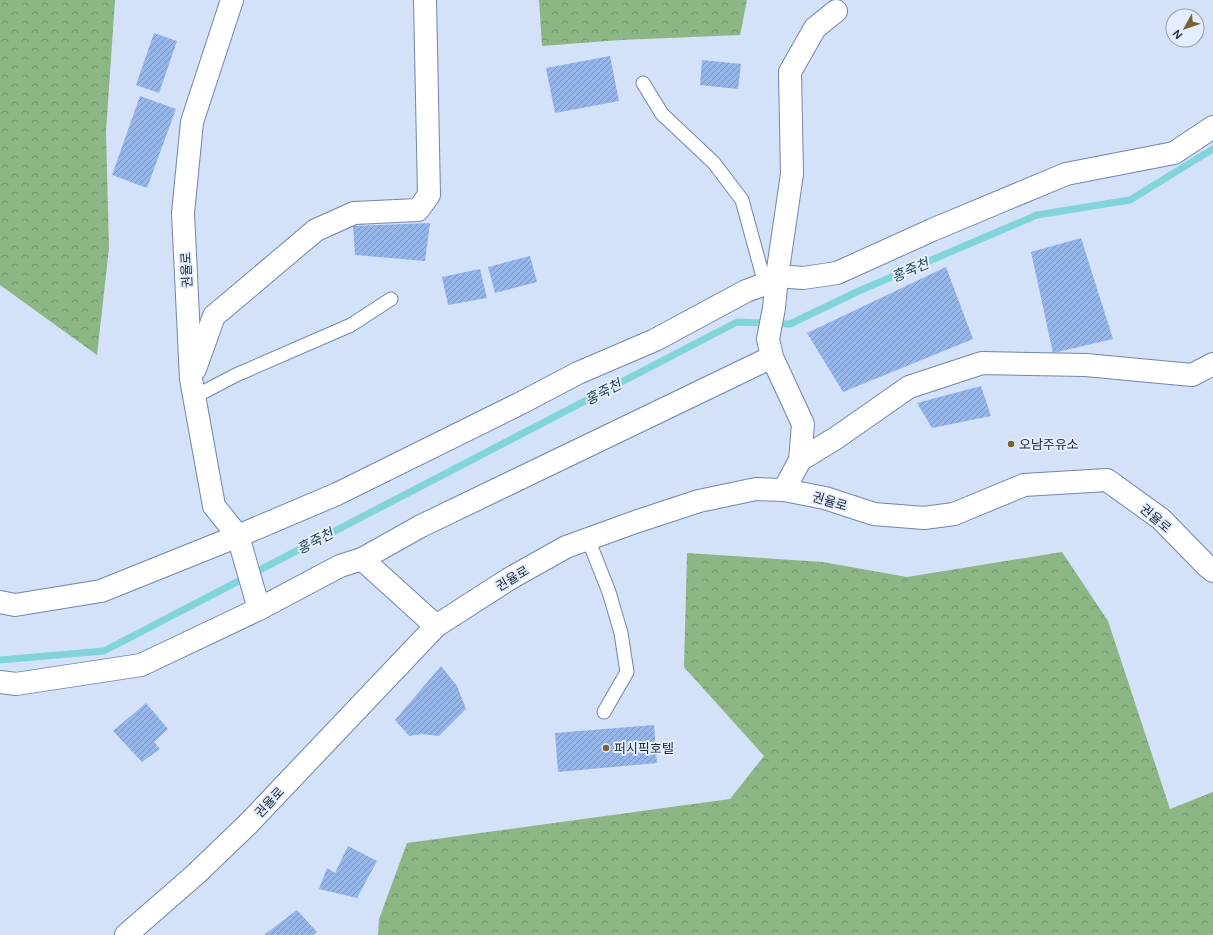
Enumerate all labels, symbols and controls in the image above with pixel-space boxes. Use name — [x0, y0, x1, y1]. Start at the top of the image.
north arrow — [1165, 8, 1205, 48]
text: N — [1169, 27, 1185, 42]
street label: 권율로 — [177, 252, 196, 288]
water label: 홍죽천 — [889, 254, 932, 286]
water label: 홍죽천 — [582, 375, 625, 409]
place label: 오남주유소 — [1019, 436, 1079, 453]
marker: 오남주유소 — [1006, 439, 1016, 449]
street label: 권율로 — [810, 488, 849, 515]
street label: 권율로 — [1136, 500, 1175, 536]
water label: 홍죽천 — [294, 524, 337, 558]
street label: 권율로 — [492, 562, 532, 595]
place label: 퍼시픽호텔 — [614, 740, 674, 757]
marker: 퍼시픽호텔 — [601, 743, 611, 753]
street label: 권율로 — [251, 783, 288, 821]

